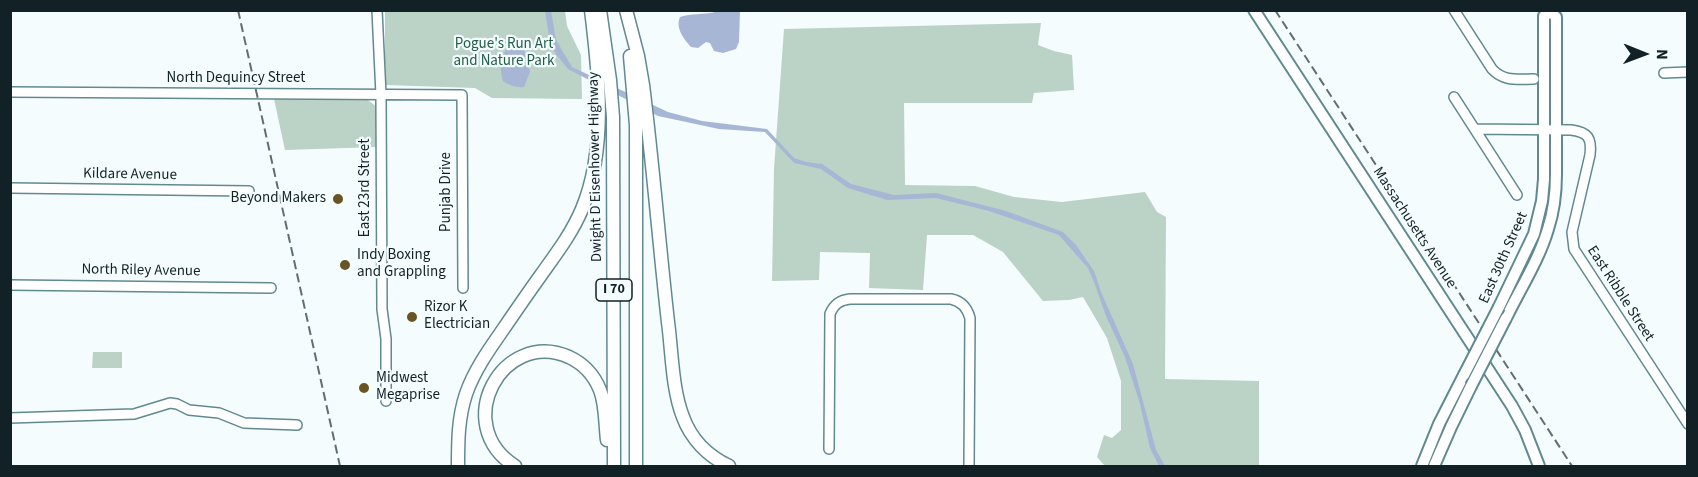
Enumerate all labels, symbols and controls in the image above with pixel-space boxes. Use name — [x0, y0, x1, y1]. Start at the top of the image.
north arrow — [1614, 24, 1674, 84]
park label: Pogue's Run Art and Nature Park — [454, 36, 554, 71]
text: N — [1651, 49, 1673, 60]
street label: North Dequincy Street — [167, 70, 305, 88]
street label: Dwight D Eisenhower Highway — [585, 72, 607, 262]
street label: East 23rd Street — [357, 139, 375, 237]
street label: Punjab Drive — [438, 152, 456, 232]
street label: Massachusetts Avenue — [1368, 164, 1460, 292]
street label: Kildare Avenue — [83, 165, 177, 185]
place label: Beyond Makers — [231, 190, 326, 208]
marker: Beyond Makers — [331, 192, 345, 206]
street label: East 30th Street — [1476, 209, 1532, 307]
street label: East Ribble Street — [1582, 243, 1658, 345]
place label: Indy Boxing and Grappling — [357, 247, 446, 282]
marker: Indy Boxing and Grappling — [338, 258, 352, 272]
street label: North Riley Avenue — [81, 261, 201, 281]
road number: I 70 — [596, 279, 632, 301]
place label: Rizor K Electrician — [424, 299, 490, 334]
marker: Rizor K Electrician — [405, 310, 419, 324]
place label: Midwest Megaprise — [376, 370, 440, 405]
marker: Midwest Megaprise — [357, 381, 371, 395]

